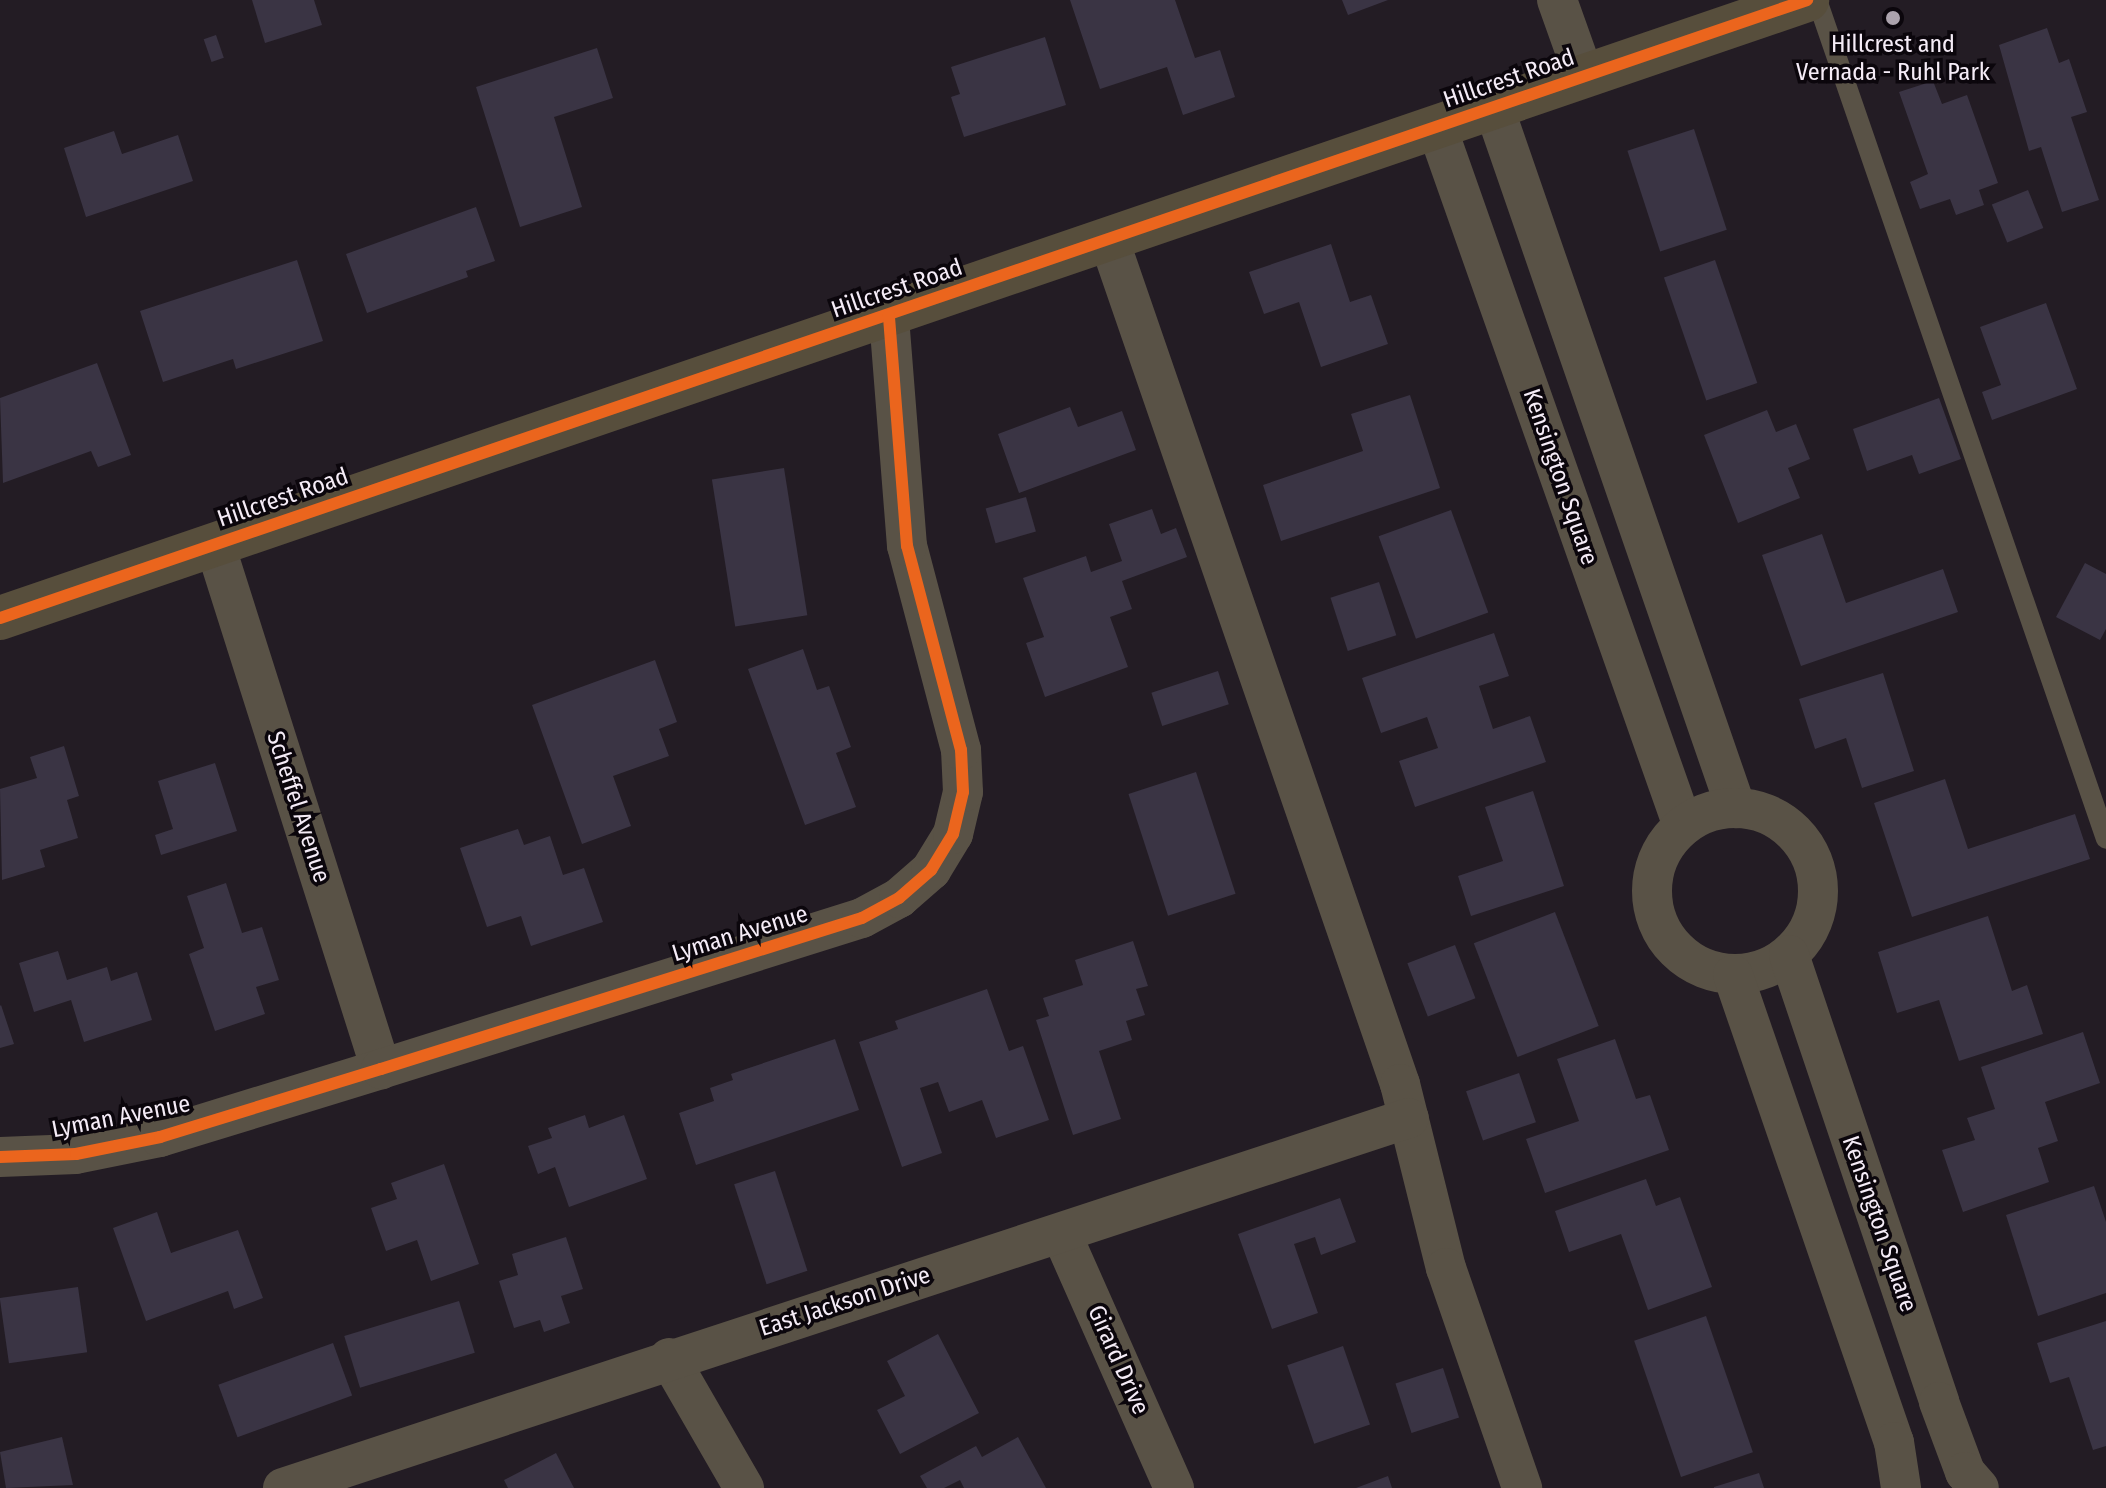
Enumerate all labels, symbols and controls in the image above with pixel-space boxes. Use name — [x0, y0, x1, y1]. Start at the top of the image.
marker: Hillcrest and Vernada - Ruhl Park — [1884, 9, 1902, 27]
place label: Hillcrest and Vernada - Ruhl Park — [1796, 31, 1990, 87]
street label: Hillcrest Road — [1440, 43, 1578, 115]
street label: Hillcrest Road — [828, 253, 966, 325]
street label: Kensington Square — [1516, 385, 1604, 569]
street label: Hillcrest Road — [214, 462, 352, 534]
street label: Scheffel Avenue — [260, 728, 336, 886]
street label: Lyman Avenue — [669, 900, 811, 968]
street label: Lyman Avenue — [49, 1089, 193, 1145]
street label: Kensington Square — [1835, 1132, 1923, 1316]
street label: East Jackson Drive — [756, 1261, 934, 1343]
street label: Girard Drive — [1081, 1301, 1155, 1419]

